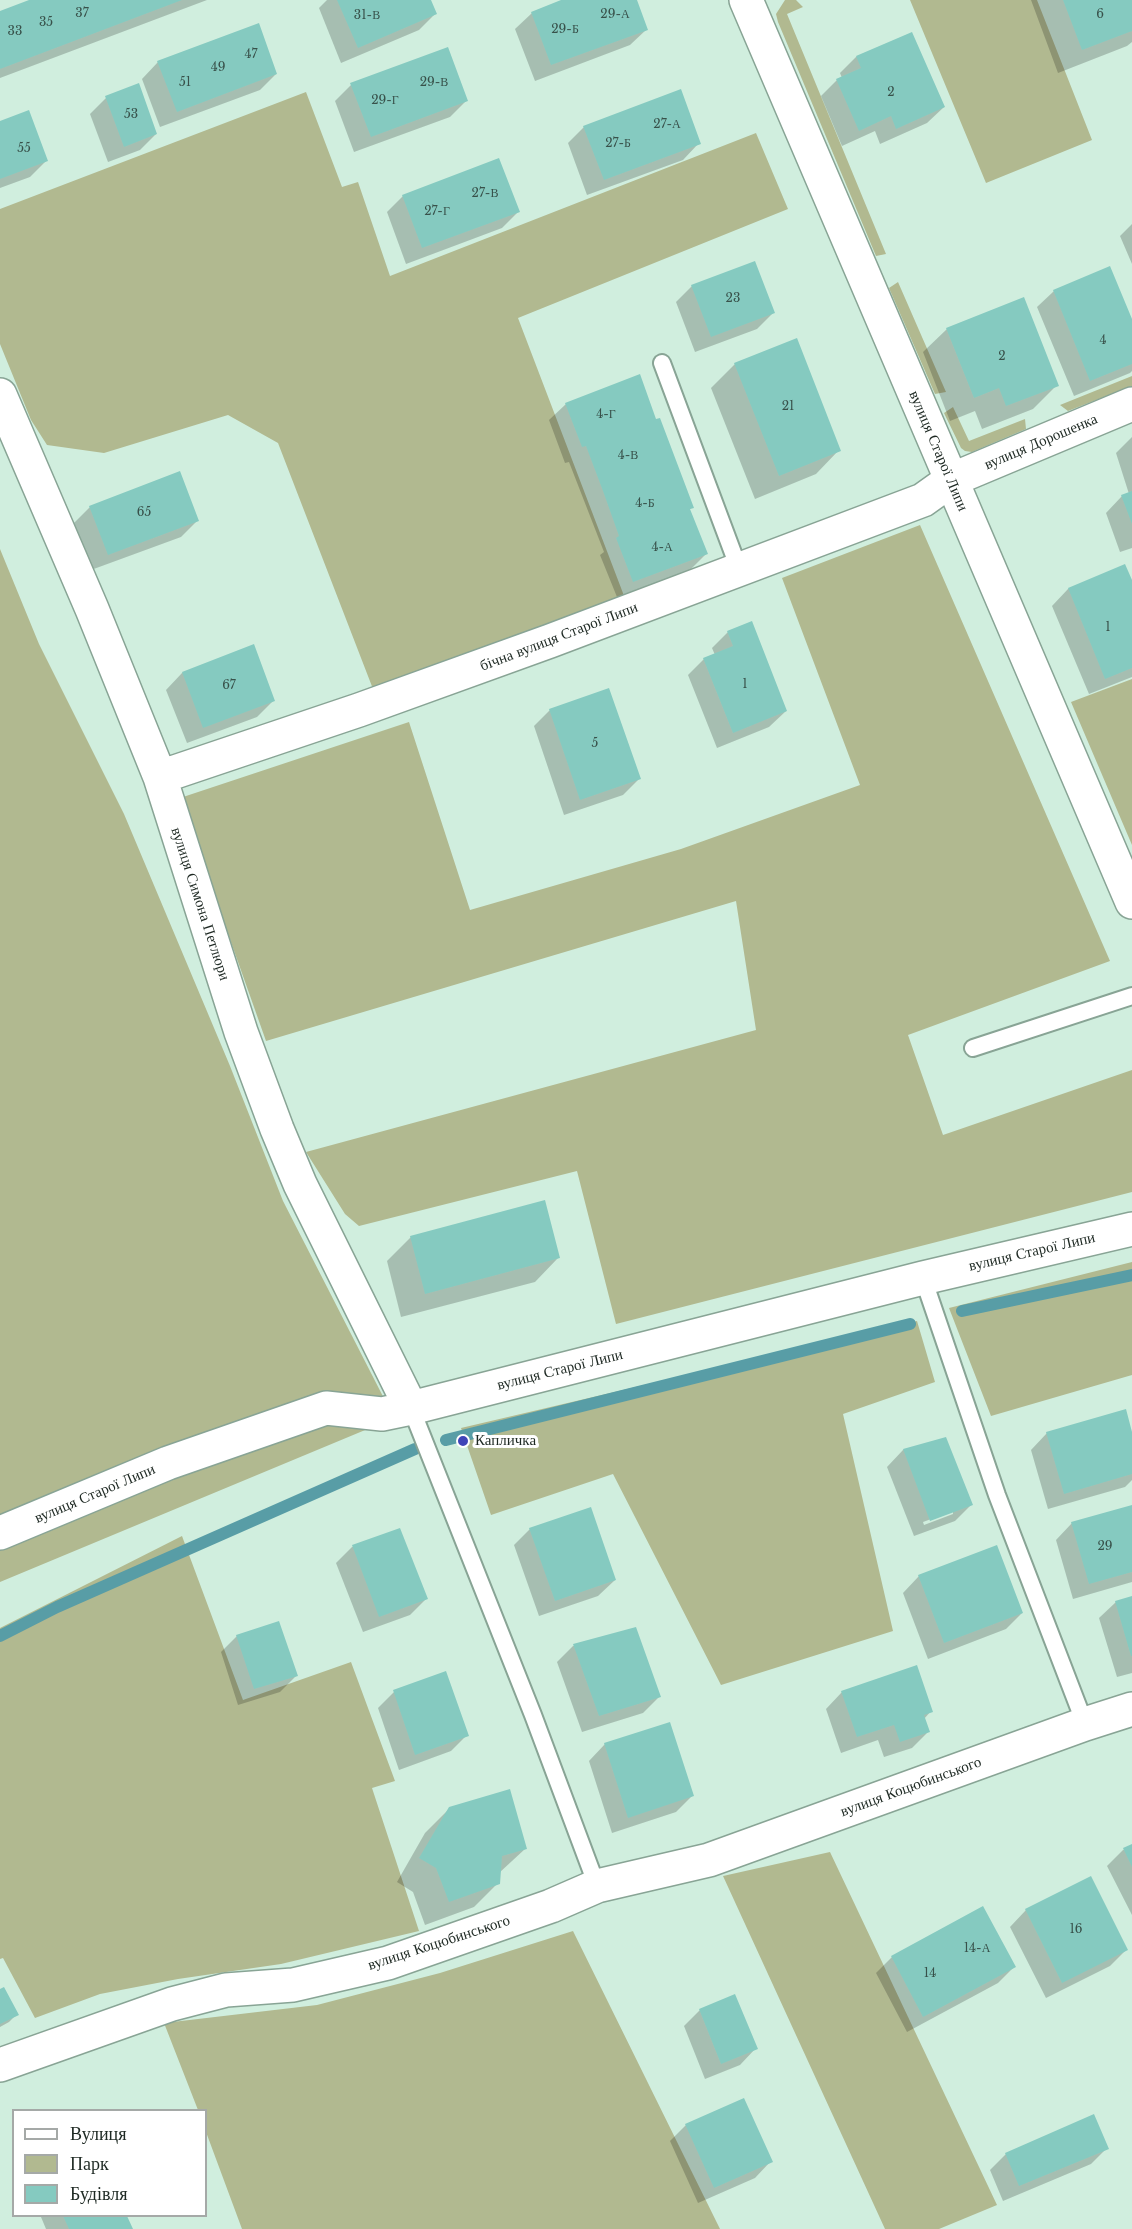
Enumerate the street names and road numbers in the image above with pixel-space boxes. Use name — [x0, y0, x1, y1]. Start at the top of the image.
street label: вулиця Старої Липи — [904, 388, 972, 514]
street label: вулиця Дорошенка — [982, 410, 1100, 474]
street label: бічна вулиця Старої Липи — [478, 599, 640, 675]
street label: вулиця Симона Петлюри — [167, 825, 233, 983]
street label: вулиця Старої Липи — [967, 1229, 1097, 1275]
street label: вулиця Старої Липи — [495, 1346, 625, 1394]
street label: вулиця Старої Липи — [32, 1460, 158, 1528]
street label: вулиця Коцюбинського — [838, 1753, 984, 1821]
street label: вулиця Коцюбинського — [366, 1911, 512, 1975]

